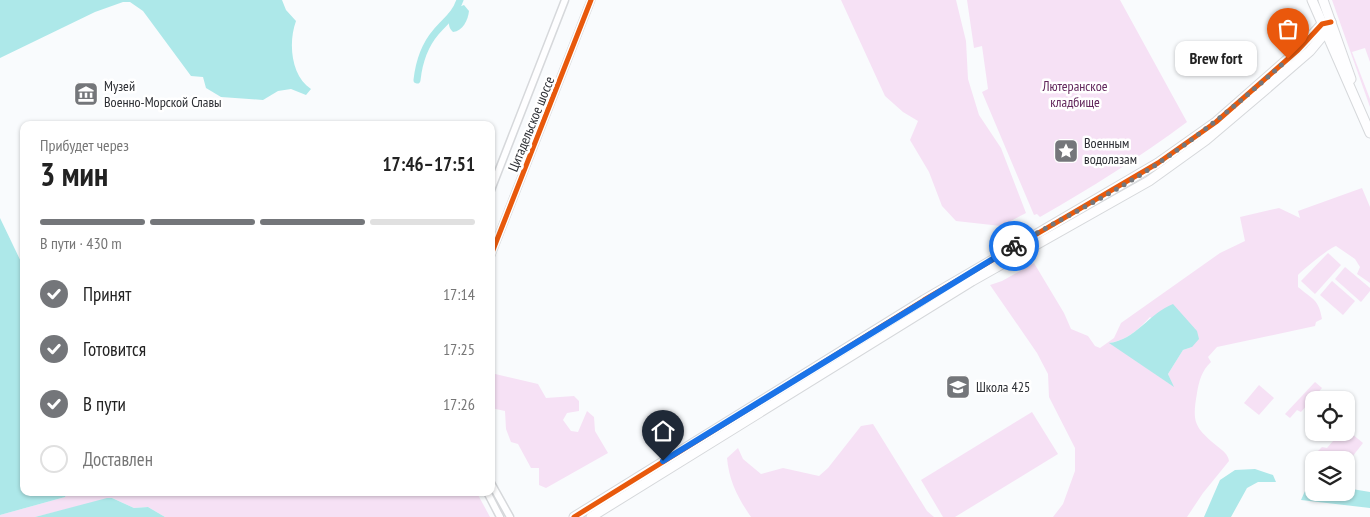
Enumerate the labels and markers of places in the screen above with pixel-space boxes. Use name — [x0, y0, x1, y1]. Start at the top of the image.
pin — [1267, 8, 1309, 59]
callout: Brew fort — [1176, 42, 1258, 76]
place label: Музей Военно-Морской Славы — [104, 77, 222, 111]
museum icon: Музей Военно-Морской Славы — [73, 81, 99, 107]
place label: Военным водолазам — [1084, 134, 1137, 168]
place icon: Военным водолазам — [1053, 138, 1079, 164]
school or university icon: Школа 425 — [945, 374, 971, 400]
place label: Школа 425 — [976, 378, 1030, 396]
pin — [642, 410, 684, 461]

